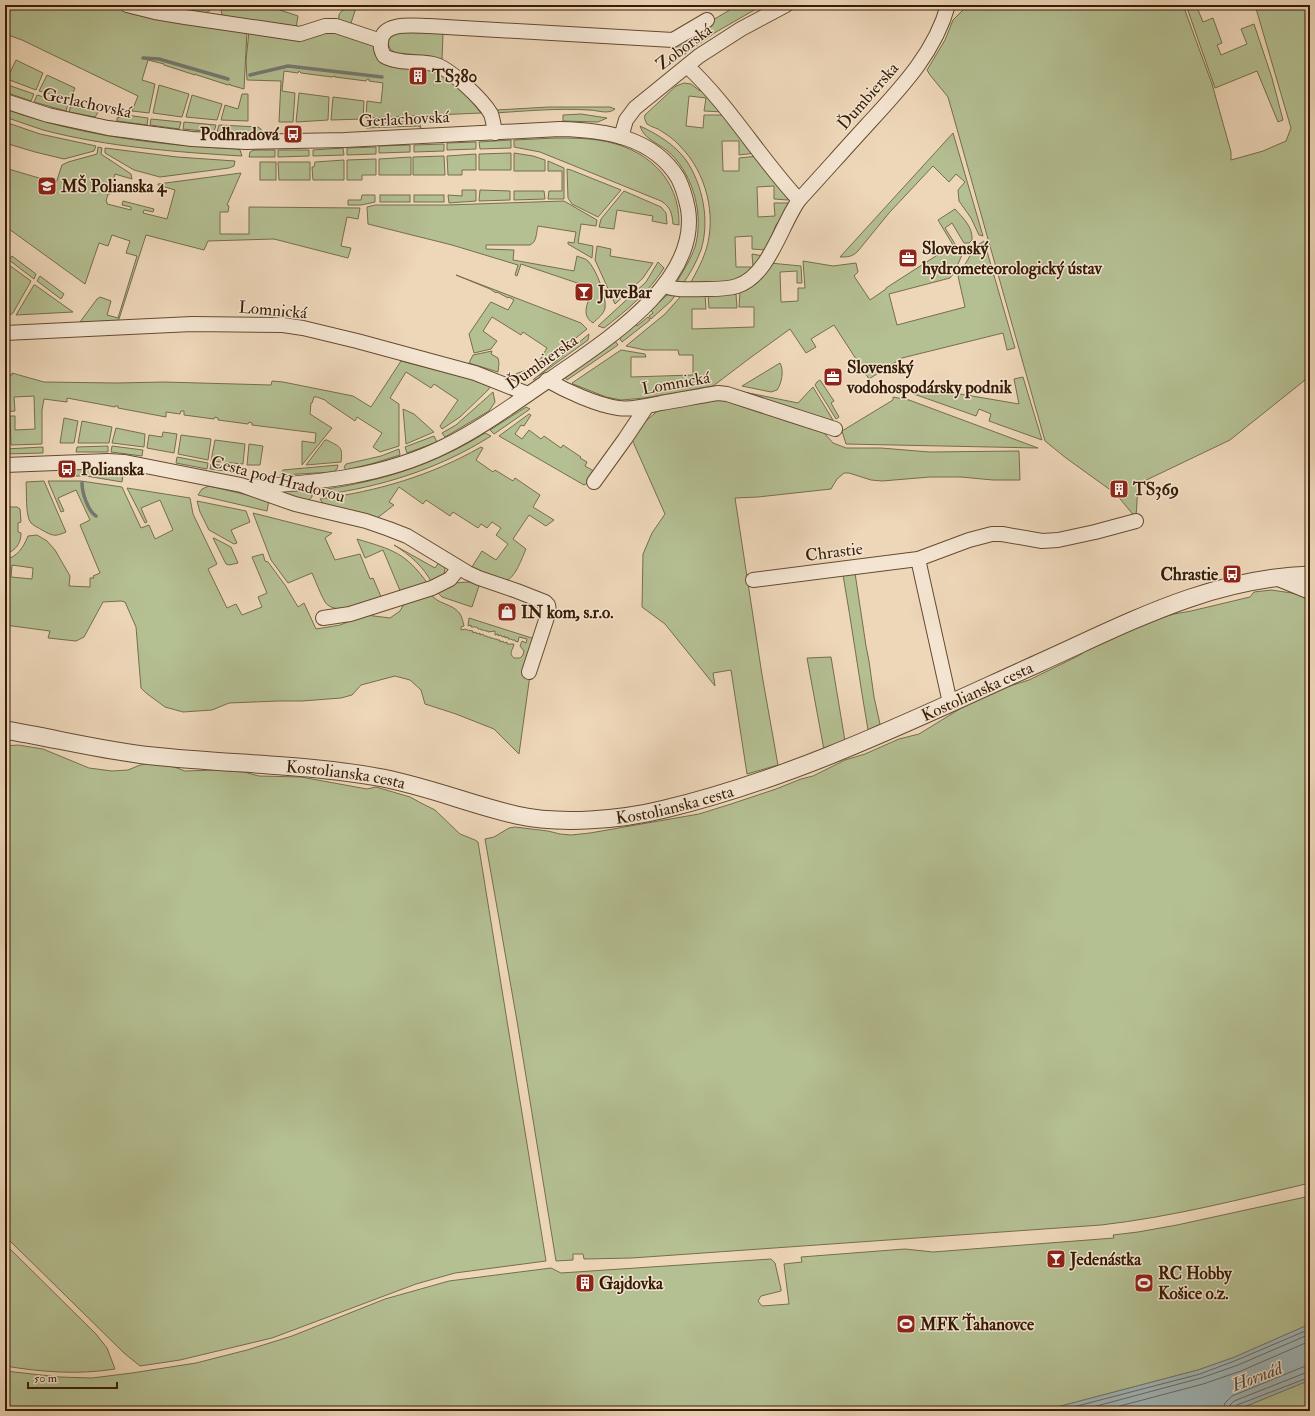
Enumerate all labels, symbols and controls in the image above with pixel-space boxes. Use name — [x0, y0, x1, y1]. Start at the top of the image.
street label: Zoborská — [652, 19, 717, 75]
street label: Ďumbierska — [831, 56, 904, 134]
building icon: TS380 — [407, 65, 429, 87]
place label: TS380 — [431, 66, 478, 87]
street label: Gerlachovská — [40, 83, 135, 123]
street label: Gerlachovská — [358, 106, 451, 132]
bus stop icon: Podhradová — [282, 123, 304, 145]
place label: Podhradová — [200, 124, 280, 145]
place label: MŠ Polianska 4 — [60, 174, 168, 197]
school or university icon: MŠ Polianska 4 — [36, 175, 58, 197]
place label: Slovenský hydrometeorologický ústav — [922, 238, 1102, 280]
office icon: Slovenský hydrometeorologický ústav — [897, 247, 919, 269]
bar icon: JuveBar — [573, 281, 595, 303]
place label: JuveBar — [597, 282, 653, 304]
street label: Lomnická — [238, 297, 309, 324]
street label: Ďumbierska — [501, 327, 583, 394]
place label: Slovenský vodohospodársky podnik — [846, 357, 1013, 399]
office icon: Slovenský vodohospodársky podnik — [822, 366, 844, 388]
street label: Lomnická — [640, 367, 713, 399]
street label: Cesta pod Hradovou — [208, 451, 348, 508]
bus stop icon: Polianska — [56, 458, 78, 480]
place label: Polianska — [81, 459, 145, 480]
building icon: TS369 — [1108, 478, 1130, 500]
place label: TS369 — [1132, 479, 1179, 500]
street label: Chrastie — [804, 538, 864, 566]
bus stop icon: Chrastie — [1221, 563, 1243, 585]
place label: Chrastie — [1160, 564, 1219, 585]
shop icon: IN kom, s.r.o. — [496, 601, 518, 623]
place label: IN kom, s.r.o. — [521, 602, 614, 623]
street label: Kostolianska cesta — [918, 656, 1037, 726]
street label: Kostolianska cesta — [285, 756, 409, 793]
street label: Kostolianska cesta — [614, 780, 737, 828]
bar icon: Jedenástka — [1045, 1248, 1067, 1270]
place label: Jedenástka — [1069, 1249, 1142, 1271]
place label: RC Hobby Košice o.z. — [1158, 1263, 1232, 1304]
building icon: Gajdovka — [574, 1272, 596, 1294]
sports icon: RC Hobby Košice o.z. — [1133, 1272, 1155, 1294]
place label: Gajdovka — [599, 1273, 664, 1295]
place label: MFK Ťahanovce — [919, 1312, 1035, 1335]
sports icon: MFK Ťahanovce — [895, 1313, 917, 1335]
water label: Hornád — [1227, 1356, 1287, 1398]
scale bar — [28, 1364, 117, 1390]
text: 50 m — [34, 1371, 58, 1386]

